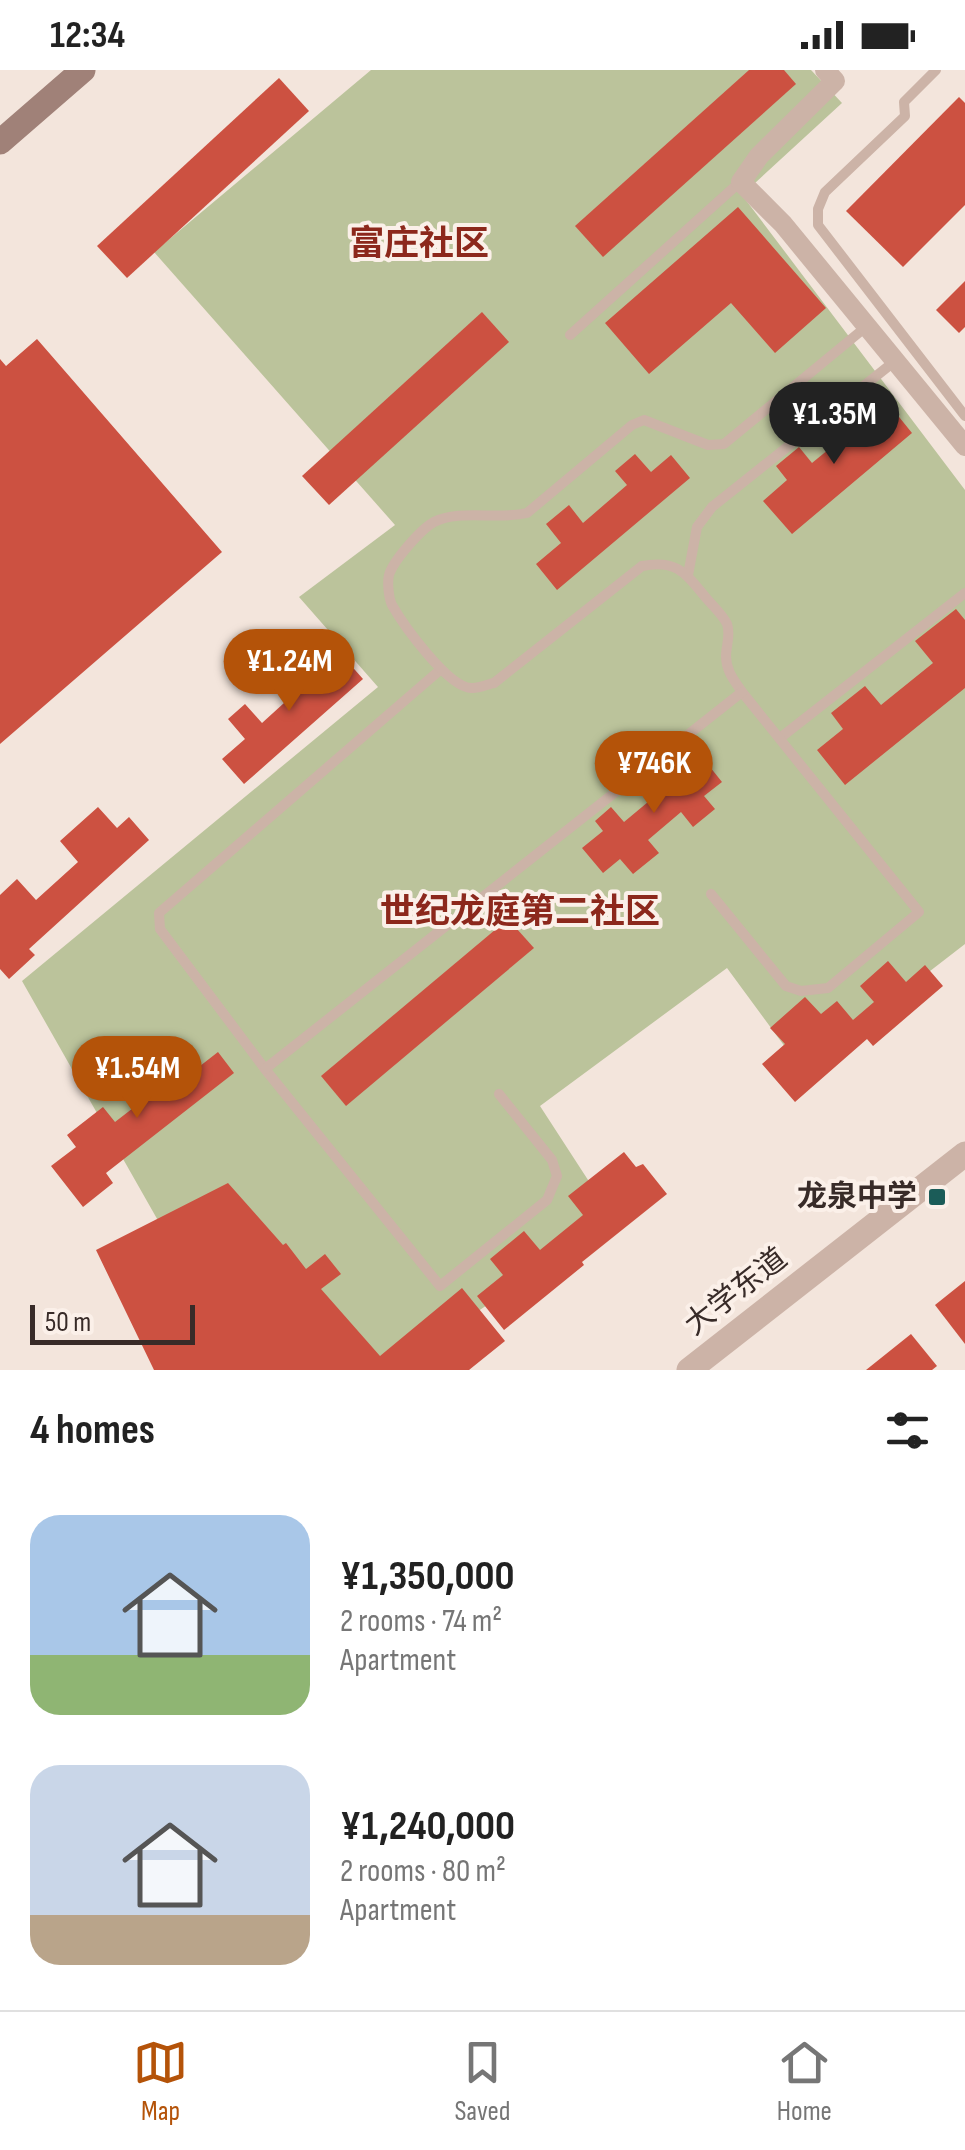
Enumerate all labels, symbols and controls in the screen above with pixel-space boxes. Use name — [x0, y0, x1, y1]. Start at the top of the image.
text: 12:34 — [50, 13, 125, 58]
district label: 富庄社区 — [349, 223, 489, 266]
pin: ¥1.35M — [753, 382, 915, 467]
text: ¥1.35M — [791, 395, 877, 434]
pin: ¥1.24M — [208, 629, 370, 714]
text: ¥1.24M — [246, 642, 332, 681]
pin: ¥746K — [584, 731, 724, 816]
text: ¥746K — [617, 744, 691, 783]
district label: 世纪龙庭第二社区 — [380, 891, 660, 934]
pin: ¥1.54M — [56, 1036, 218, 1121]
text: ¥1.54M — [94, 1049, 180, 1088]
place label: 龙泉中学 — [797, 1179, 917, 1215]
marker: 龙泉中学 — [926, 1186, 948, 1208]
street label: 大学东道 — [678, 1241, 794, 1343]
scale bar — [30, 1300, 195, 1344]
text: 50 m — [45, 1306, 91, 1339]
icon: filters — [880, 1403, 935, 1458]
text: 4 homes — [30, 1405, 155, 1456]
text: ¥1,350,000 — [340, 1551, 514, 1602]
icon: home — [110, 1555, 230, 1675]
text: 2 rooms · 74 m² — [340, 1602, 502, 1641]
text: Apartment — [340, 1641, 456, 1680]
text: ¥1,240,000 — [340, 1801, 515, 1852]
icon: home — [110, 1805, 230, 1925]
text: 2 rooms · 80 m² — [340, 1852, 506, 1891]
text: Apartment — [340, 1891, 456, 1930]
tab: Map — [133, 2035, 188, 2128]
tab: Saved — [454, 2035, 511, 2128]
tab: Home — [777, 2035, 832, 2128]

